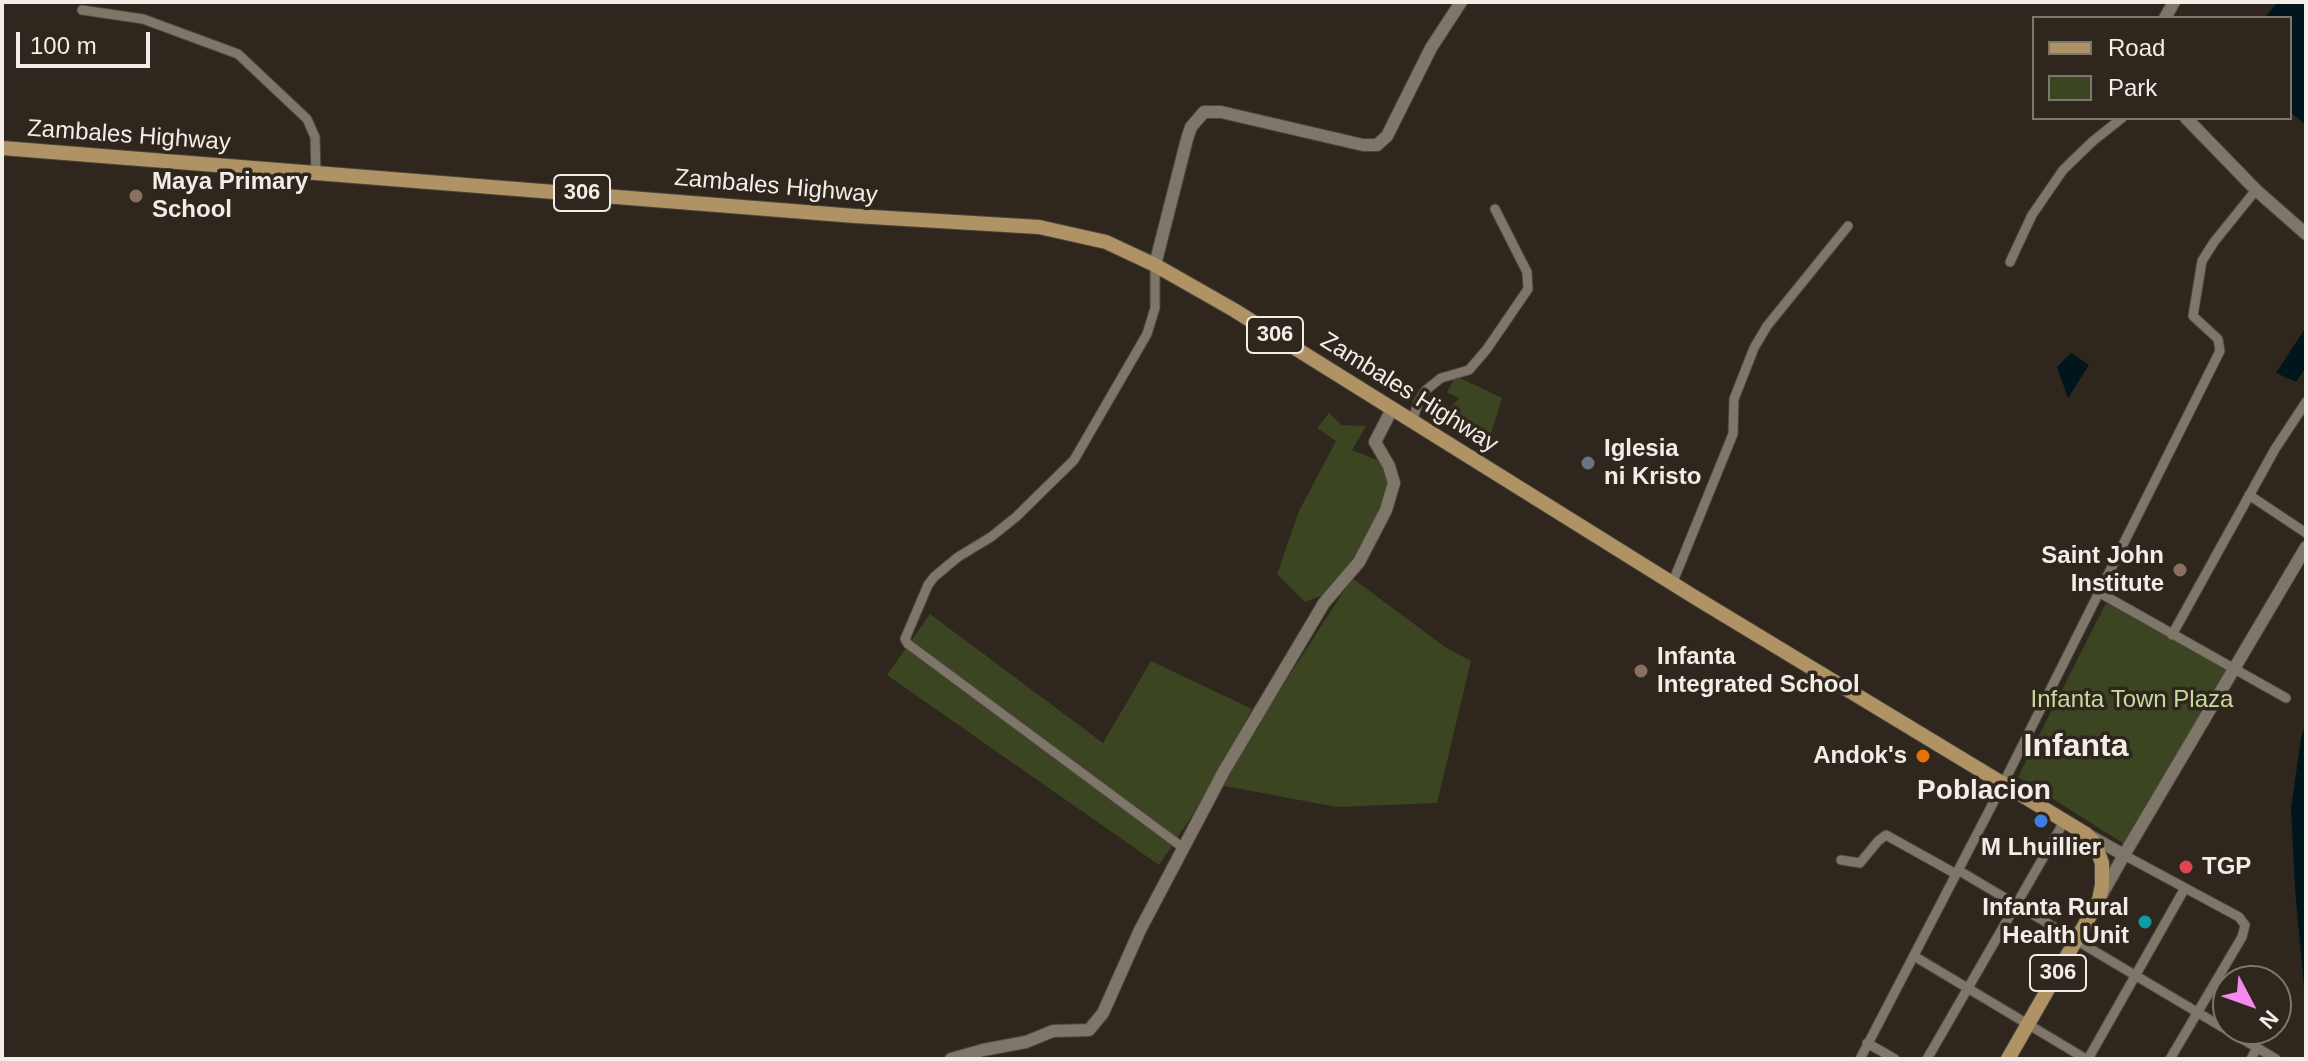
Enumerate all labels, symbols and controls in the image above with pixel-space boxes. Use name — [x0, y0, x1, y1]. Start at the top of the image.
scale bar — [20, 16, 154, 66]
legend — [2032, 16, 2292, 120]
text: 100 m — [30, 32, 97, 59]
text: Road — [2108, 34, 2165, 61]
text: Park — [2108, 74, 2157, 101]
street label: Zambales Highway — [26, 115, 232, 157]
street label: Zambales Highway — [673, 164, 879, 210]
place label: Maya Primary School — [152, 168, 308, 224]
road number: 306 — [554, 175, 610, 211]
marker: Maya Primary School — [127, 187, 145, 205]
road number: 306 — [1247, 317, 1303, 353]
street label: Zambales Highway — [1315, 327, 1503, 459]
place label: Iglesia ni Kristo — [1604, 435, 1701, 491]
marker: Iglesia ni Kristo — [1579, 454, 1597, 472]
place label: Saint John Institute — [2041, 542, 2164, 598]
marker: Saint John Institute — [2171, 561, 2189, 579]
place label: Infanta Integrated School — [1657, 643, 1860, 699]
marker: Infanta Integrated School — [1632, 662, 1650, 680]
park label: Infanta Town Plaza — [2031, 686, 2233, 714]
district label: Infanta — [2024, 728, 2128, 766]
place label: Andok's — [1813, 742, 1907, 770]
marker: Andok's — [1914, 747, 1932, 765]
district label: Poblacion — [1917, 774, 2051, 808]
marker: M Lhuillier — [2032, 812, 2050, 830]
place label: M Lhuillier — [1981, 834, 2101, 862]
place label: TGP — [2202, 853, 2251, 881]
marker: TGP — [2177, 858, 2195, 876]
place label: Infanta Rural Health Unit — [1982, 894, 2129, 950]
marker: Infanta Rural Health Unit — [2136, 913, 2154, 931]
road number: 306 — [2030, 955, 2086, 991]
north arrow — [2212, 965, 2292, 1045]
text: N — [2254, 1006, 2284, 1034]

